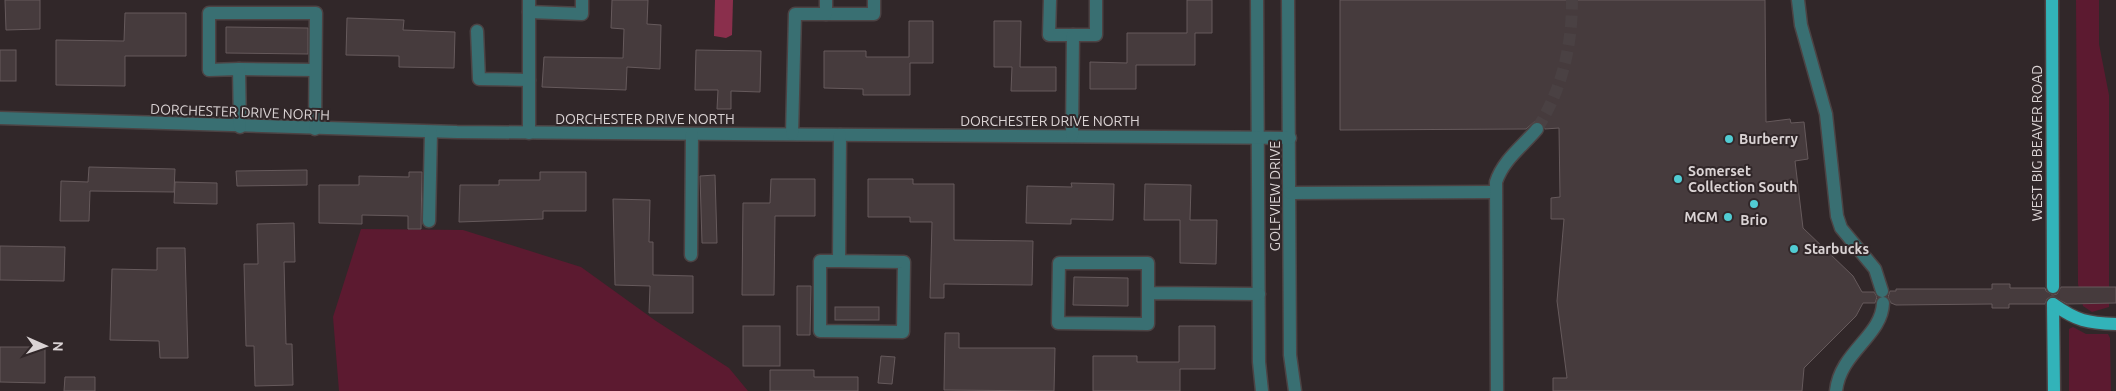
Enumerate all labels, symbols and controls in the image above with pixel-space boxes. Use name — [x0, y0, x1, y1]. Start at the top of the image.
street label: WEST BIG BEAVER ROAD — [2029, 65, 2045, 221]
street label: DORCHESTER DRIVE NORTH — [150, 101, 330, 123]
street label: DORCHESTER DRIVE NORTH — [555, 111, 735, 127]
street label: DORCHESTER DRIVE NORTH — [960, 113, 1140, 129]
place label: Burberry — [1739, 131, 1799, 147]
marker: Burberry — [1723, 133, 1735, 145]
street label: GOLFVIEW DRIVE — [1267, 141, 1283, 251]
place label: Somerset Collection South — [1688, 163, 1797, 195]
marker: Somerset Collection South — [1672, 173, 1684, 185]
marker: Brio — [1748, 198, 1760, 210]
place label: MCM — [1684, 209, 1718, 225]
marker: MCM — [1722, 211, 1734, 223]
place label: Brio — [1740, 212, 1768, 228]
place label: Starbucks — [1804, 241, 1869, 257]
marker: Starbucks — [1788, 243, 1800, 255]
north arrow — [20, 321, 70, 371]
text: N — [50, 341, 66, 352]

